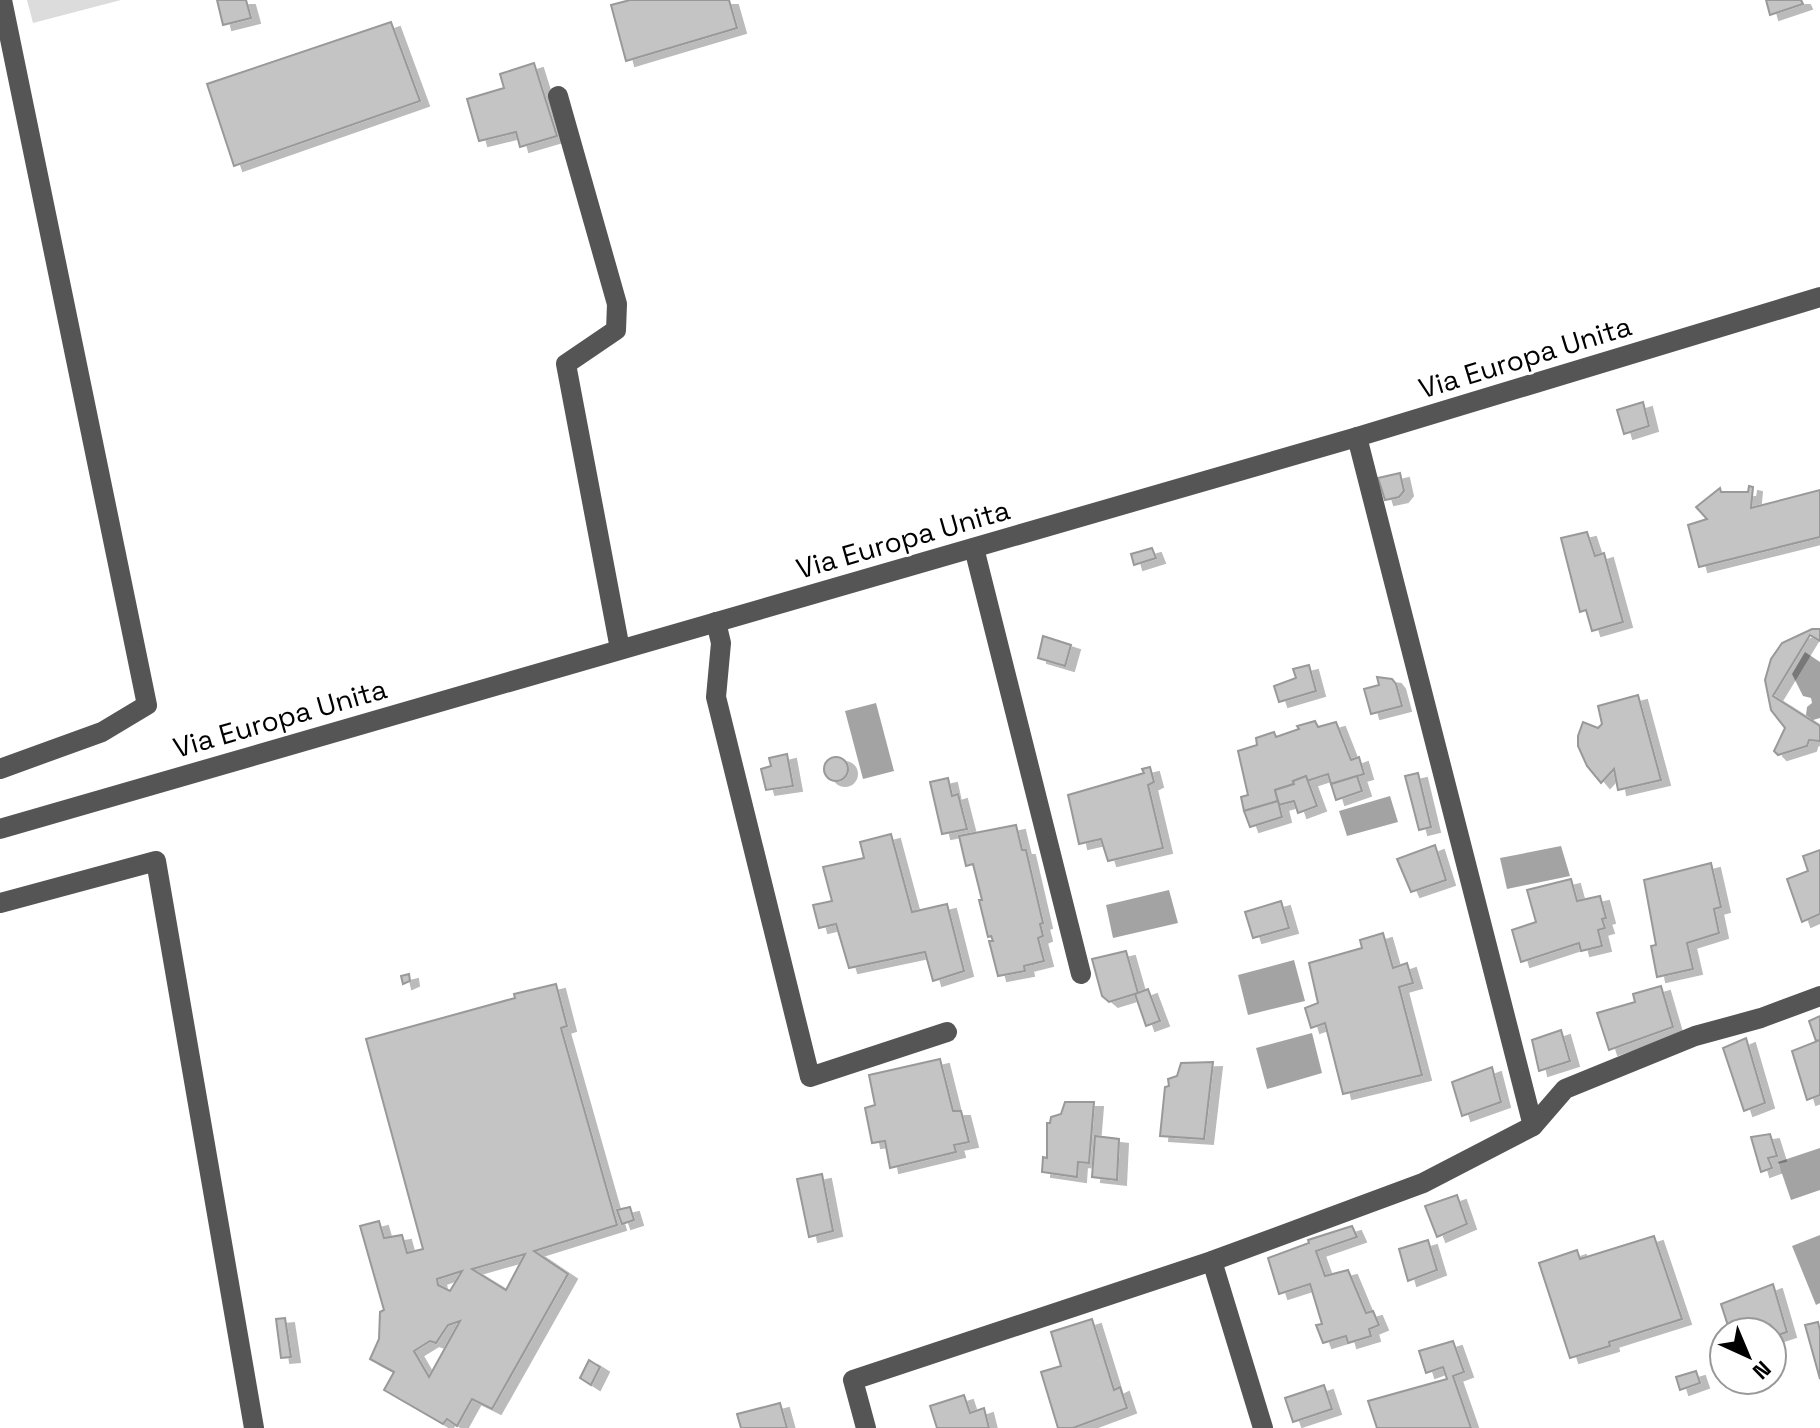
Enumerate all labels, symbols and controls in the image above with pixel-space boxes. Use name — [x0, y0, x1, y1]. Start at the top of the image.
street label: Via Europa Unita — [1414, 308, 1636, 406]
street label: Via Europa Unita — [792, 491, 1014, 587]
street label: Via Europa Unita — [169, 670, 391, 766]
north arrow — [1708, 1316, 1788, 1396]
text: N — [1747, 1355, 1777, 1386]

